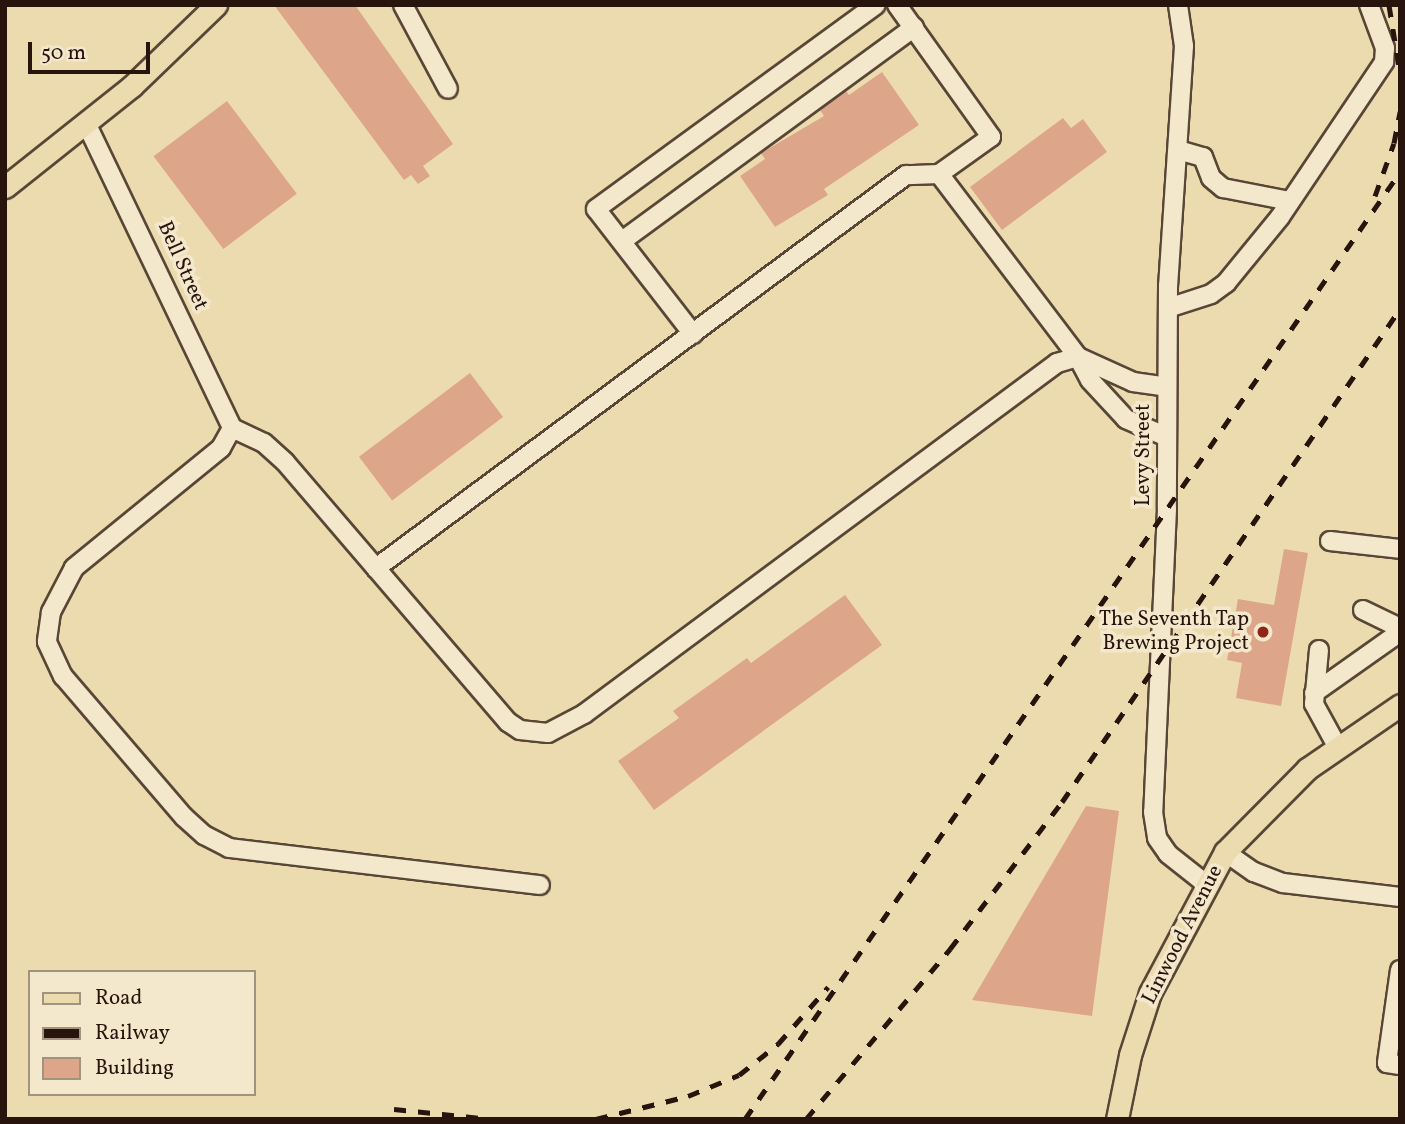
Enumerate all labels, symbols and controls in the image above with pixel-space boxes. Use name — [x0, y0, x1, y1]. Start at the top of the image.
scale bar — [32, 28, 154, 72]
text: 50 m — [41, 39, 86, 68]
street label: Bell Street — [151, 218, 213, 314]
street label: Levy Street — [1131, 403, 1157, 507]
place label: The Seventh Tap Brewing Project — [1098, 607, 1249, 657]
marker: The Seventh Tap Brewing Project — [1255, 624, 1271, 640]
street label: Linwood Avenue — [1137, 861, 1229, 1009]
legend — [28, 970, 256, 1096]
text: Road — [95, 984, 142, 1013]
text: Railway — [95, 1019, 170, 1048]
text: Building — [95, 1054, 174, 1083]

